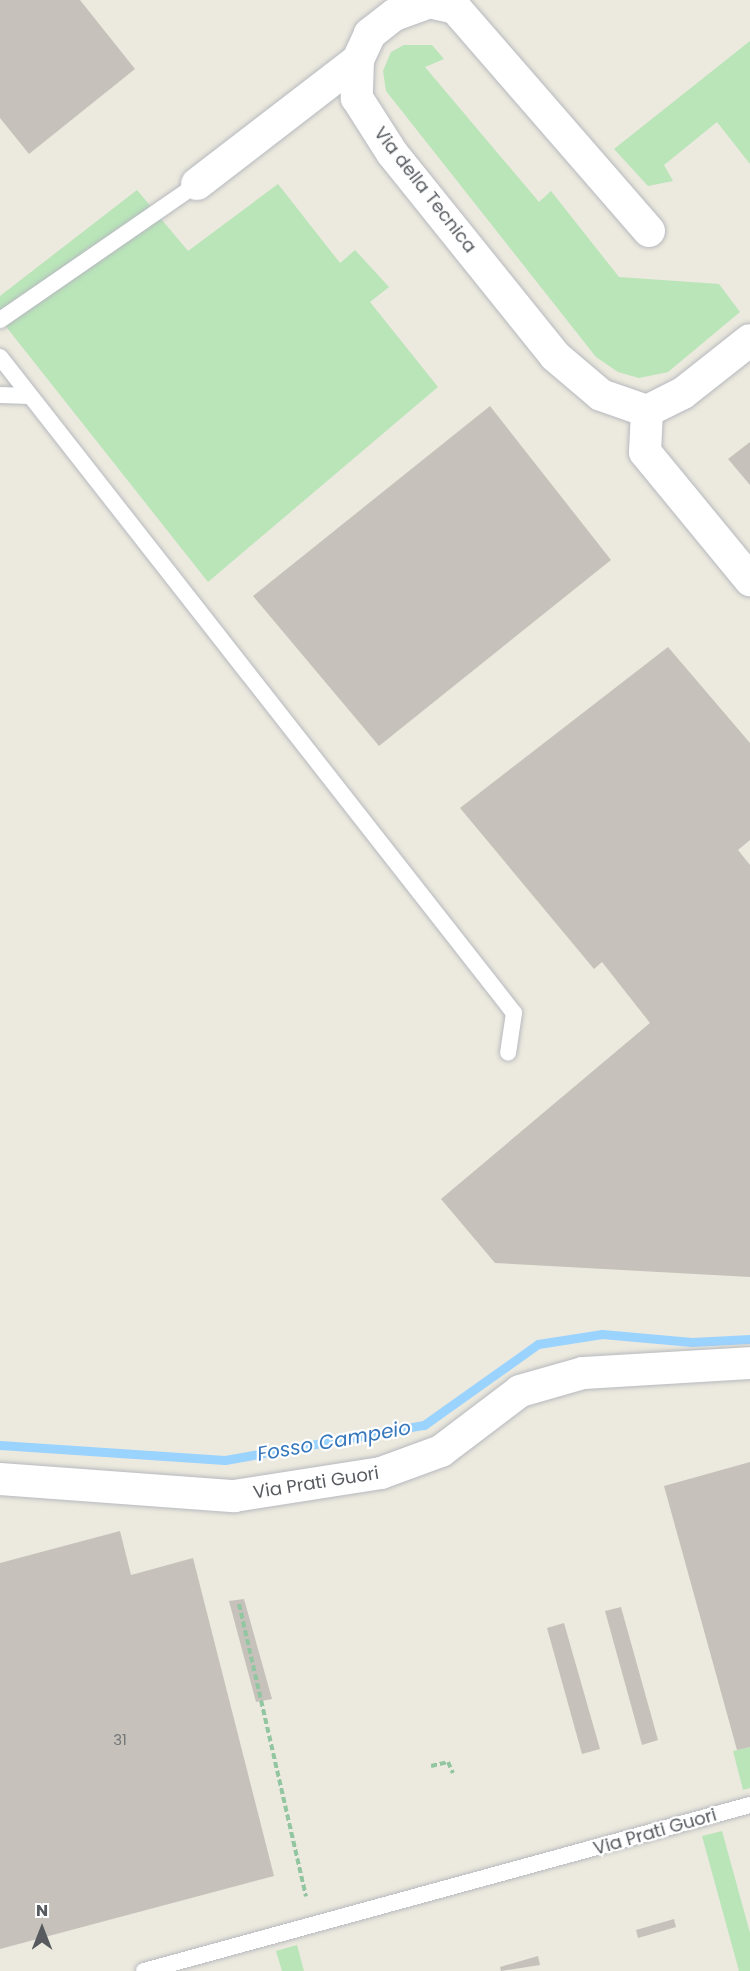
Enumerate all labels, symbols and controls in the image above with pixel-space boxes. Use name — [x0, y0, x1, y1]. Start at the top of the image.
street label: Via della Tecnica — [369, 123, 481, 257]
water label: Fosso Campeio — [255, 1416, 413, 1466]
street label: Via Prati Guori — [252, 1462, 380, 1504]
house number: 31 — [113, 1731, 127, 1749]
street label: Via Prati Guori — [591, 1804, 719, 1860]
north arrow — [12, 1899, 72, 1959]
text: N — [36, 1899, 48, 1922]

